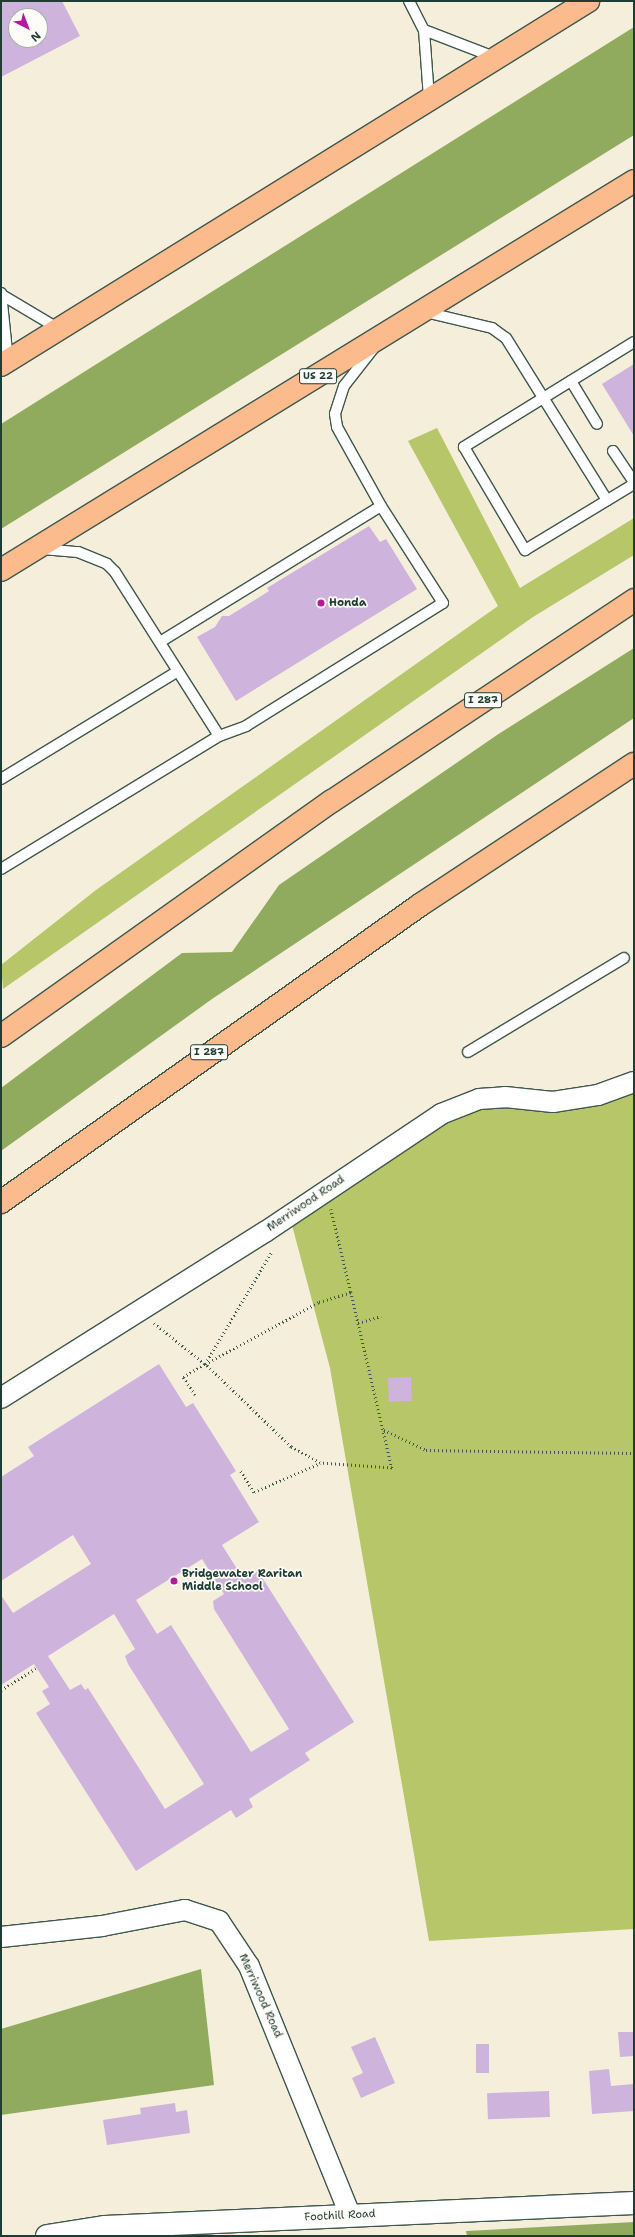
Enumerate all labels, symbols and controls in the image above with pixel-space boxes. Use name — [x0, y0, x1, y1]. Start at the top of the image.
north arrow — [8, 8, 48, 48]
text: N — [27, 28, 44, 45]
road number: US 22 — [299, 368, 337, 384]
place label: Honda — [329, 596, 366, 610]
marker: Honda — [316, 598, 326, 608]
road number: I 287 — [464, 692, 502, 708]
road number: I 287 — [190, 1044, 228, 1060]
street label: Merriwood Road — [265, 1173, 347, 1235]
place label: Bridgewater Raritan Middle School — [182, 1568, 302, 1594]
marker: Bridgewater Raritan Middle School — [169, 1576, 179, 1586]
street label: Merriwood Road — [236, 1952, 284, 2040]
street label: Foothill Road — [304, 2208, 376, 2224]

